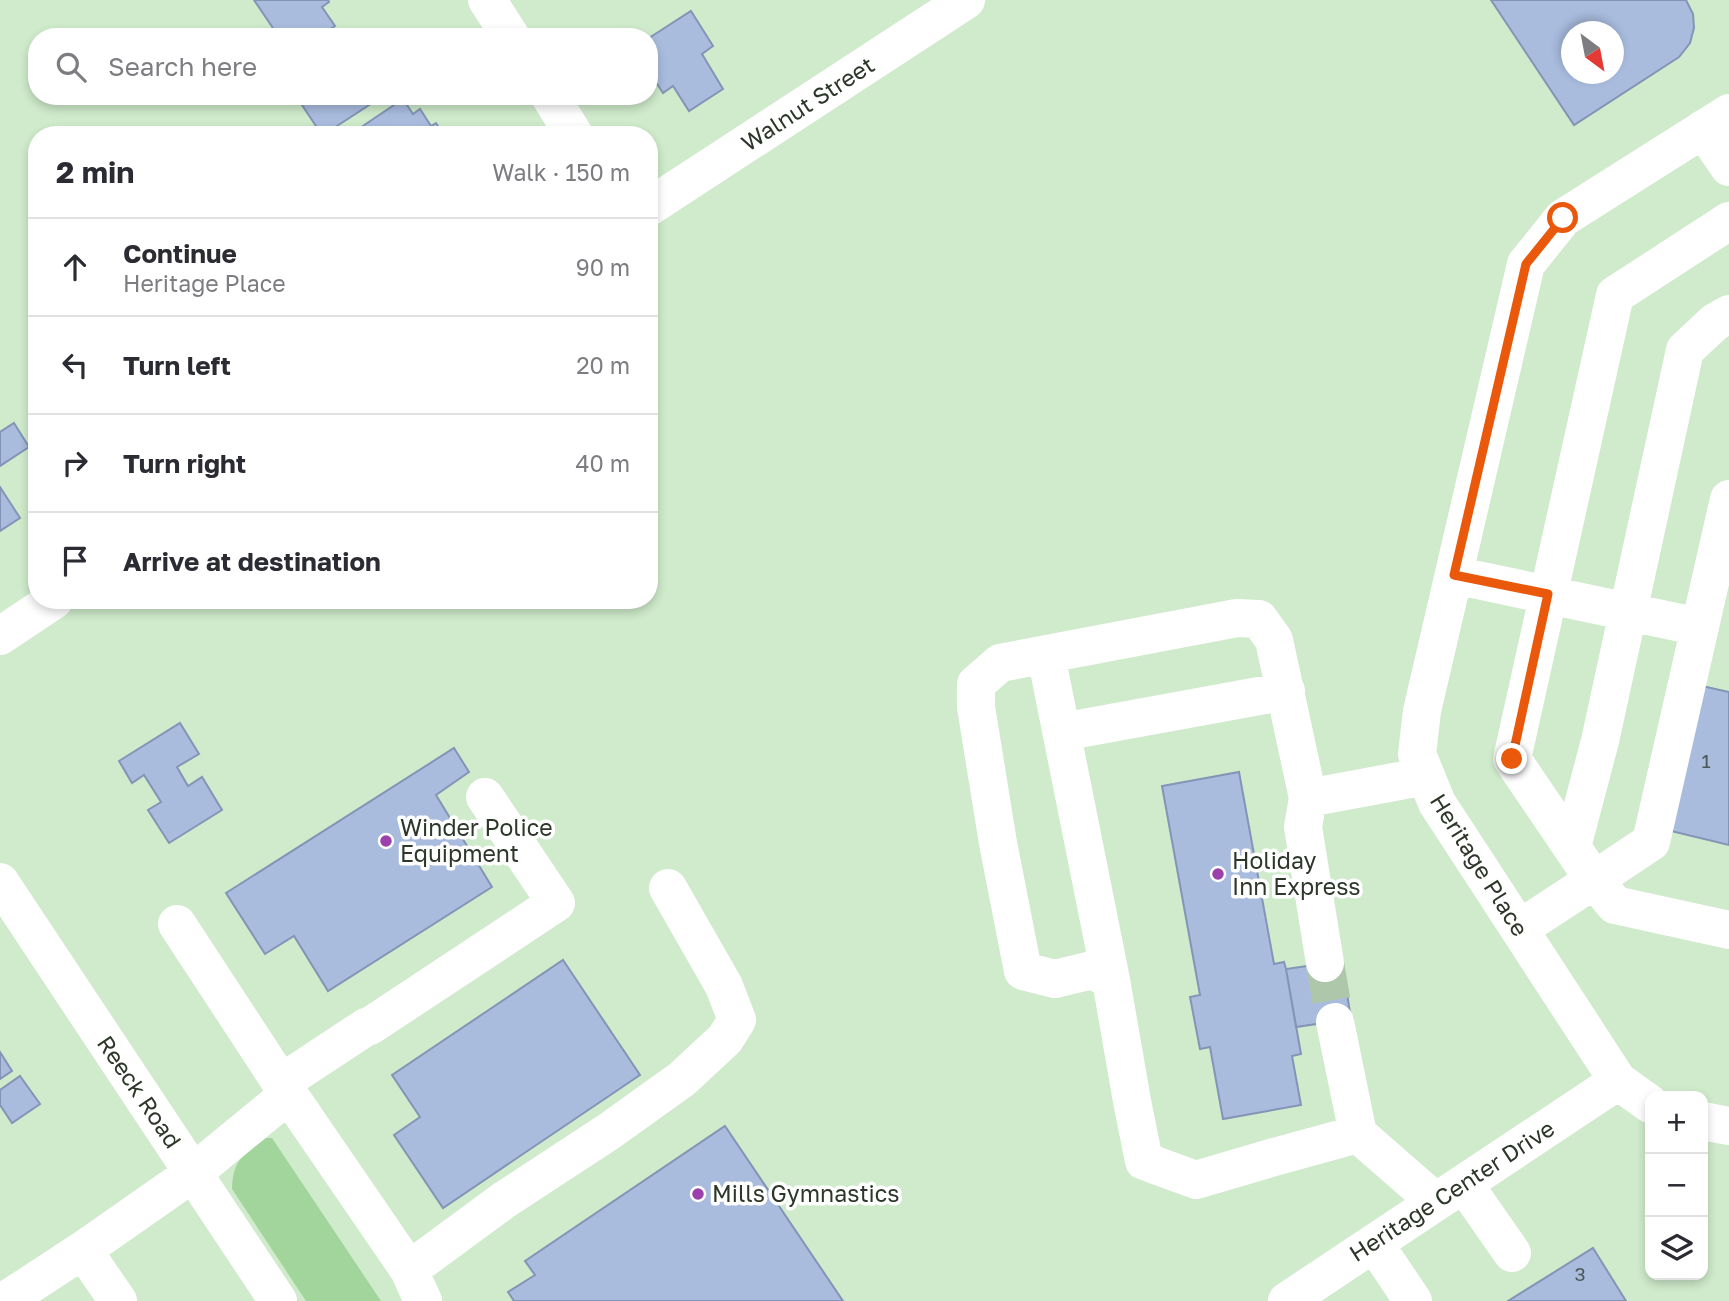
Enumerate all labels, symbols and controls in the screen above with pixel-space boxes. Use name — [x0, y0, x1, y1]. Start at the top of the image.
north arrow — [1561, 21, 1624, 84]
search box — [28, 28, 658, 105]
icon: search — [52, 48, 90, 86]
street label: Walnut Street — [736, 50, 879, 156]
text: Search here — [108, 51, 257, 82]
text: 2 min — [56, 154, 134, 190]
text: Walk · 150 m — [492, 158, 630, 186]
route start — [1547, 202, 1578, 233]
text: Continue — [123, 238, 237, 269]
icon: ahead — [56, 248, 94, 286]
text: 90 m — [576, 253, 630, 281]
text: Heritage Place — [123, 269, 286, 297]
icon: left — [56, 346, 94, 384]
text: Turn left — [123, 350, 231, 381]
text: 20 m — [576, 351, 630, 379]
icon: right — [56, 444, 94, 482]
text: Turn right — [123, 448, 246, 479]
text: 40 m — [576, 449, 630, 477]
icon: arrive — [56, 542, 94, 580]
text: Arrive at destination — [123, 546, 381, 577]
route end — [1496, 743, 1527, 774]
house number: 1 — [1701, 749, 1711, 772]
street label: Heritage Place — [1425, 788, 1535, 941]
place label: Winder Police Equipment — [400, 813, 553, 867]
marker: Winder Police Equipment — [378, 833, 394, 849]
place label: Holiday Inn Express — [1232, 846, 1361, 900]
marker: Holiday Inn Express — [1210, 866, 1226, 882]
street label: Reeck Road — [92, 1030, 188, 1153]
map controls — [1645, 1091, 1708, 1280]
button: + — [1645, 1091, 1708, 1154]
street label: Heritage Center Drive — [1344, 1113, 1559, 1267]
button: − — [1645, 1154, 1708, 1217]
place label: Mills Gymnastics — [712, 1179, 899, 1207]
marker: Mills Gymnastics — [690, 1186, 706, 1202]
button: layers — [1645, 1217, 1708, 1280]
house number: 3 — [1574, 1262, 1586, 1285]

